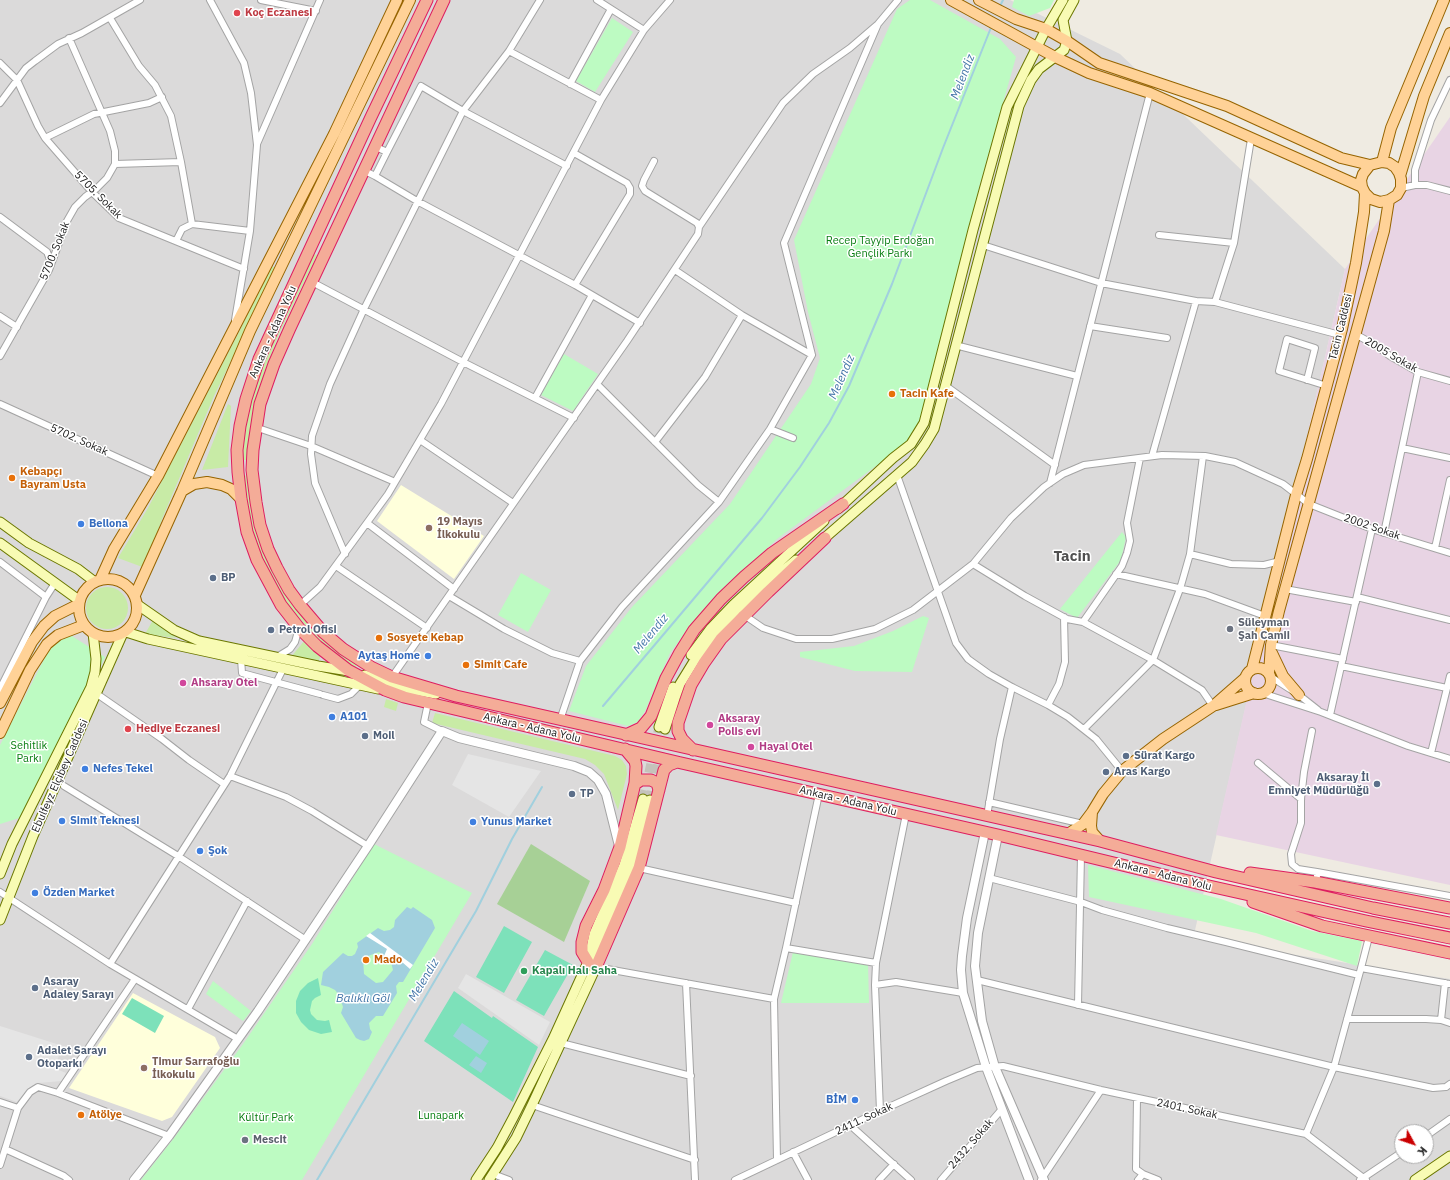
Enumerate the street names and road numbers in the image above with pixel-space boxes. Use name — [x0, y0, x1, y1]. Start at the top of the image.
street label: 5705. Sokak — [71, 168, 125, 222]
street label: 5700. Sokak — [37, 220, 73, 282]
street label: Ankara - Adana Yolu — [247, 284, 299, 380]
street label: Tacin Caddesi — [1326, 292, 1356, 362]
street label: 2005 Sokak — [1362, 335, 1420, 375]
street label: 5702. Sokak — [48, 421, 110, 459]
street label: 2002 Sokak — [1342, 511, 1402, 543]
street label: Ankara - Adana Yolu — [482, 710, 582, 746]
street label: Ebulfeyz Elçibey Caddesi — [29, 717, 91, 835]
street label: Ankara - Adana Yolu — [798, 783, 898, 819]
street label: Ankara - Adana Yolu — [1113, 857, 1213, 893]
street label: 2401. Sokak — [1155, 1096, 1219, 1122]
street label: 2411. Sokak — [833, 1100, 895, 1138]
street label: 2432. Sokak — [946, 1116, 996, 1172]

